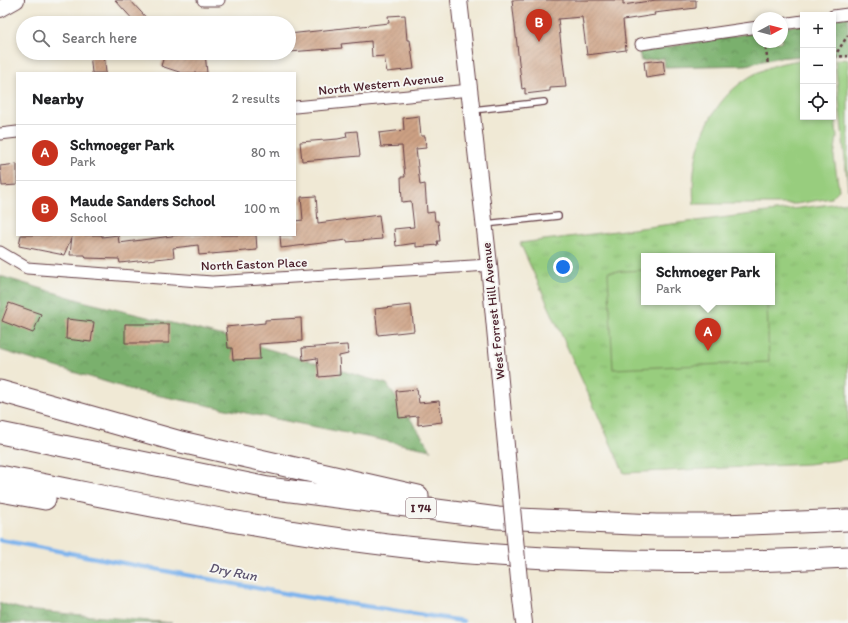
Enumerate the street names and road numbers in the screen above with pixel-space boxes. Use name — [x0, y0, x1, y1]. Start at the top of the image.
street label: North Western Avenue — [317, 70, 445, 98]
street label: West Forrest Hill Avenue — [478, 242, 508, 380]
street label: North Easton Place — [201, 255, 307, 273]
road number: I 74 — [406, 498, 436, 518]

